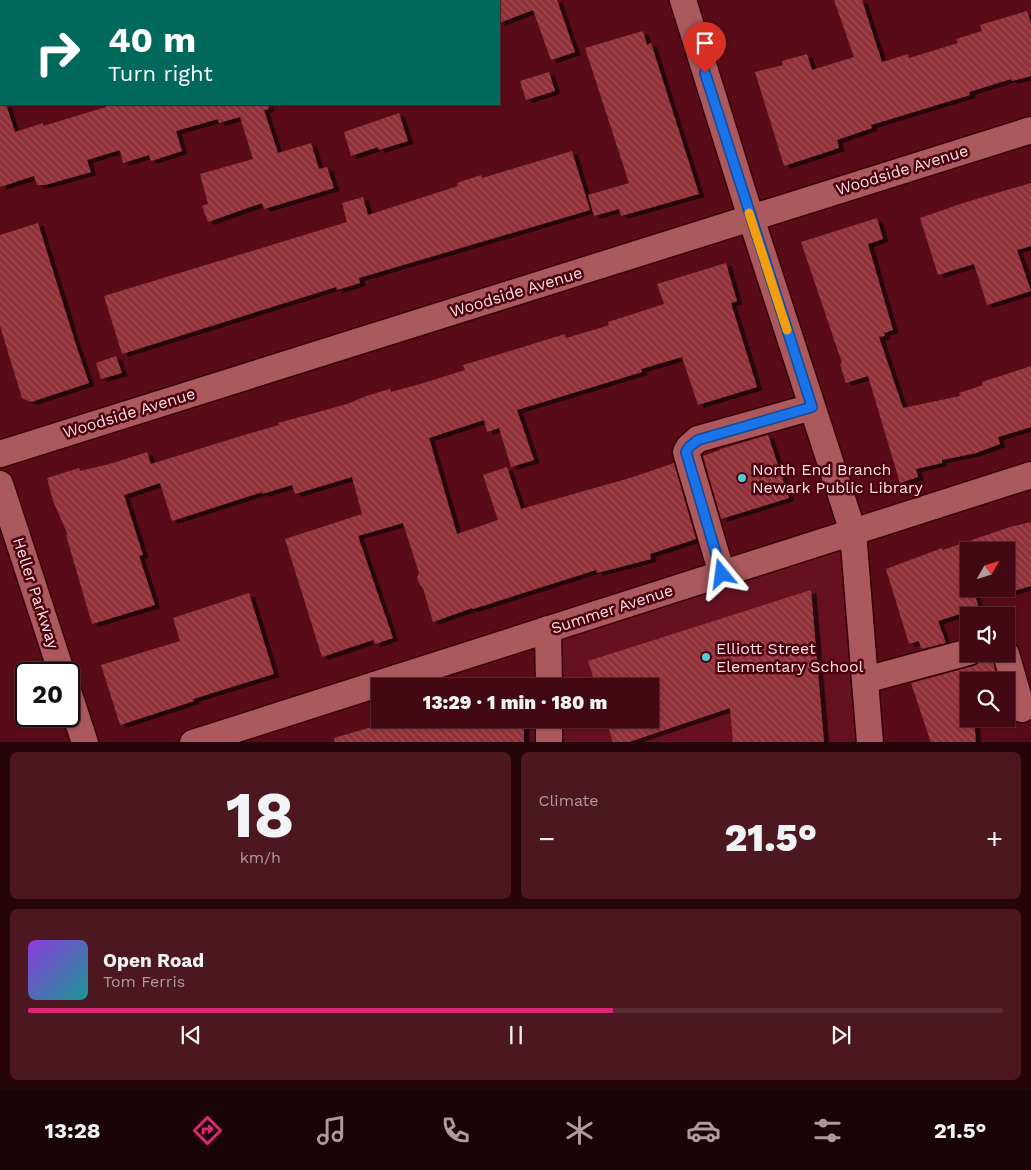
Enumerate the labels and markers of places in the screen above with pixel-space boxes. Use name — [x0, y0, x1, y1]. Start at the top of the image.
pin — [684, 22, 726, 73]
place label: North End Branch Newark Public Library — [752, 460, 924, 497]
marker: North End Branch Newark Public Library — [736, 472, 748, 484]
place label: Elliott Street Elementary School — [716, 639, 864, 676]
marker: Elliott Street Elementary School — [700, 651, 712, 663]

